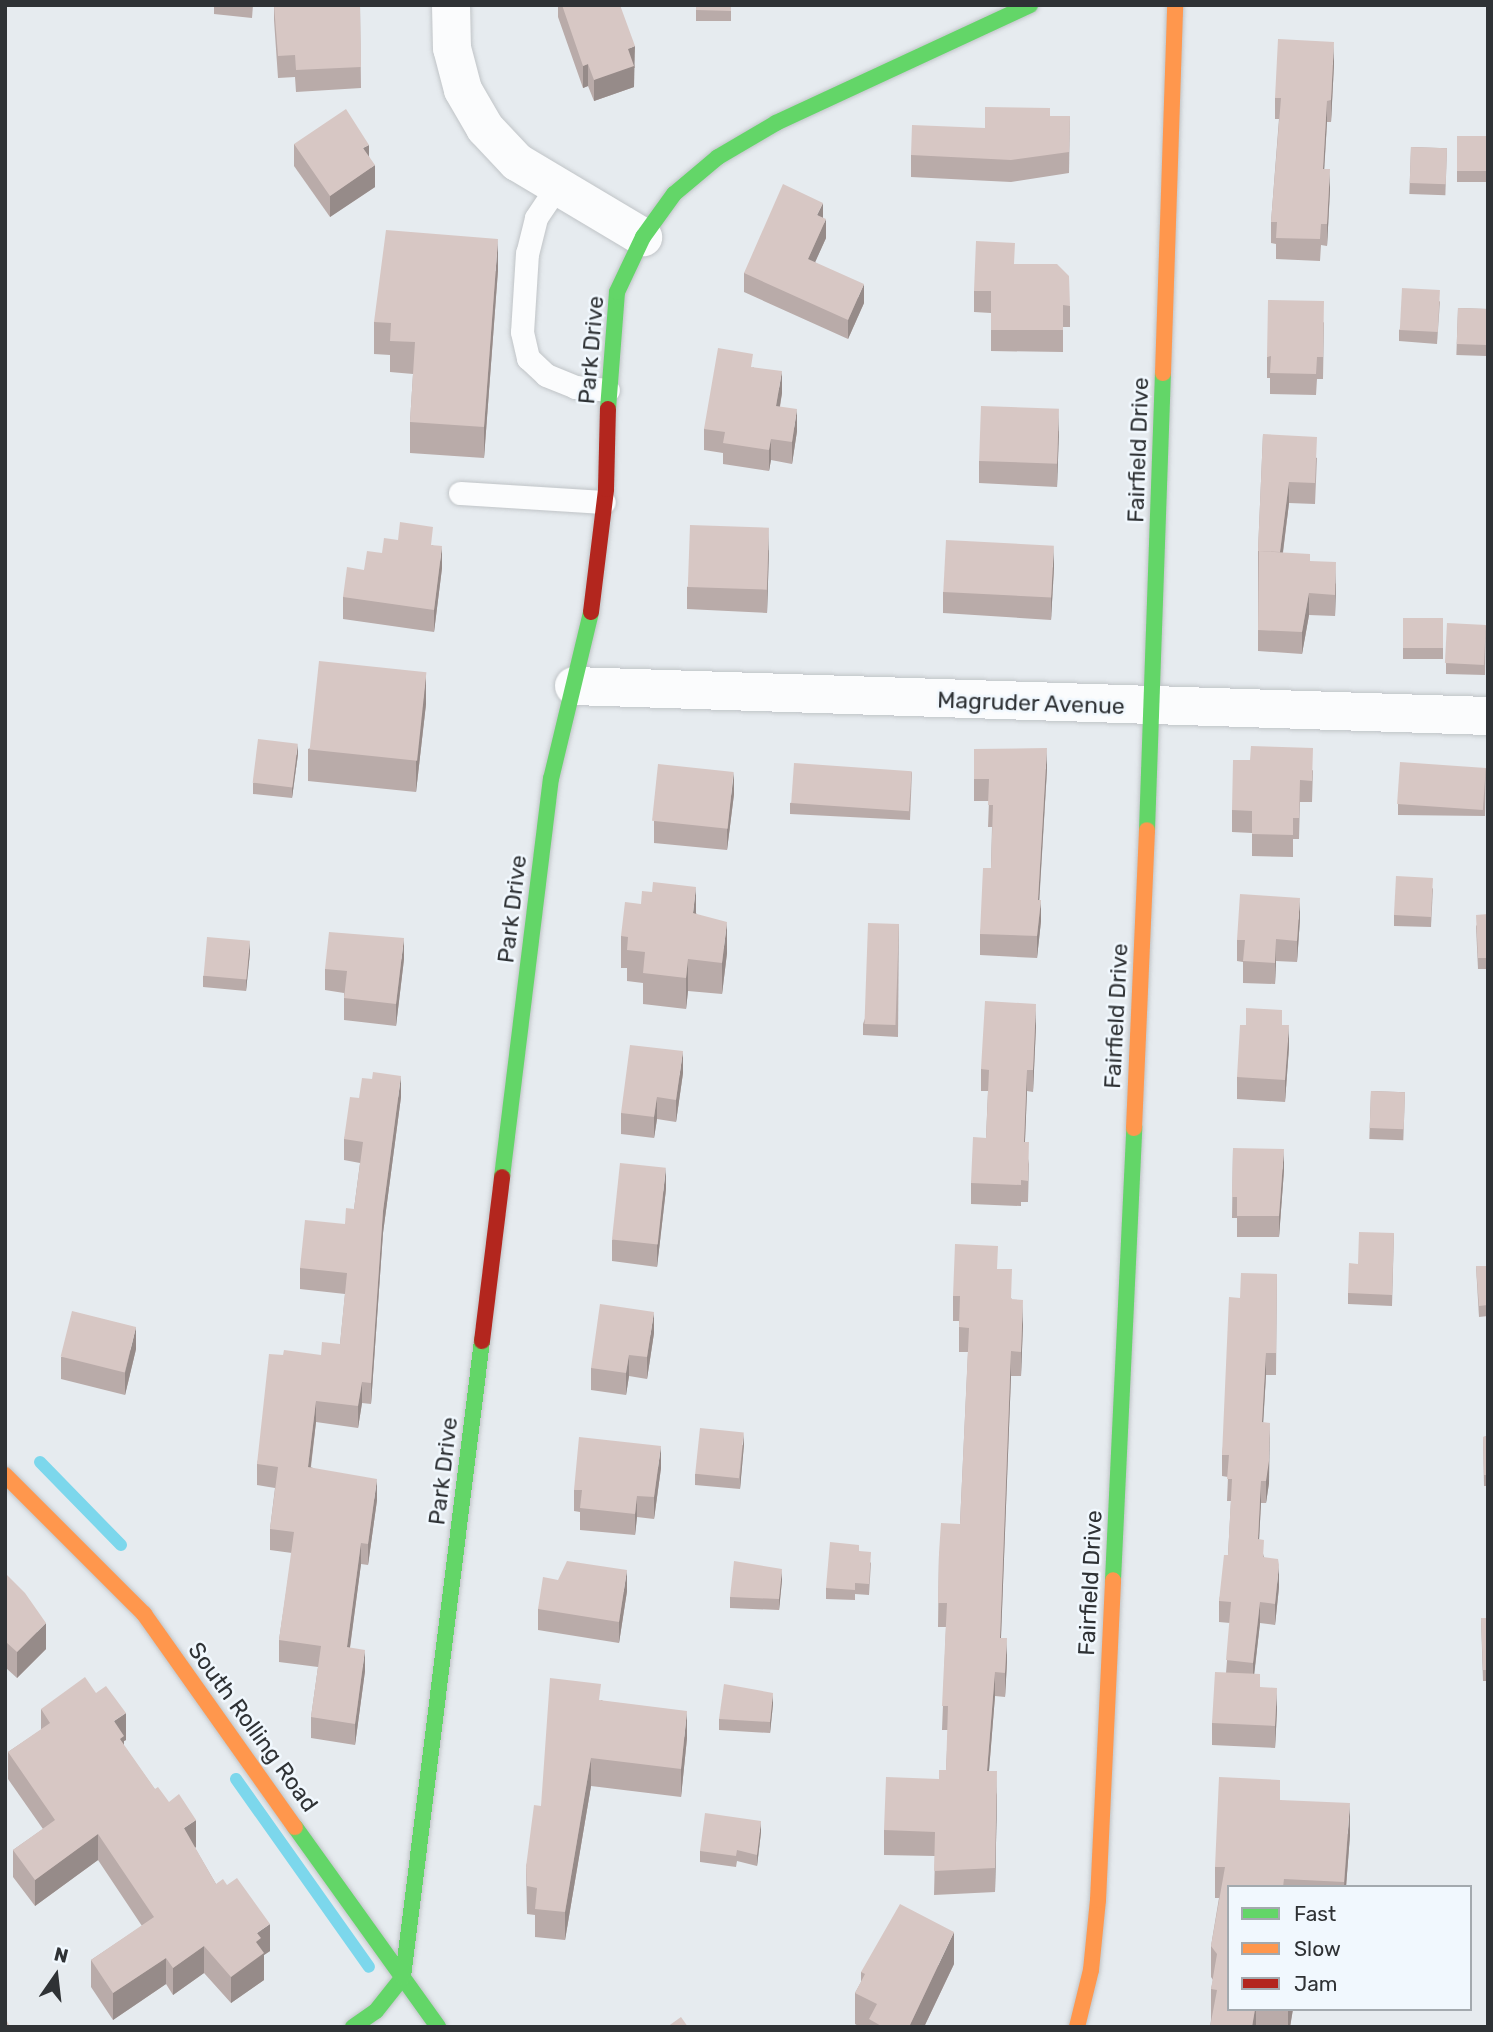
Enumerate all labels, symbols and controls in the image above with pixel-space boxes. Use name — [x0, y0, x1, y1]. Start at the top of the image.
street label: Park Drive — [573, 295, 609, 405]
street label: Fairfield Drive — [1122, 377, 1154, 523]
street label: Magruder Avenue — [936, 686, 1126, 720]
street label: Park Drive — [492, 853, 532, 965]
street label: Fairfield Drive — [1098, 943, 1134, 1089]
street label: Park Drive — [423, 1415, 463, 1527]
street label: Fairfield Drive — [1072, 1510, 1108, 1656]
street label: South Rolling Road — [182, 1637, 324, 1817]
legend — [1227, 1885, 1472, 2011]
text: Fast — [1294, 1901, 1336, 1926]
text: Slow — [1294, 1936, 1341, 1961]
north arrow — [21, 1941, 91, 2011]
text: N — [52, 1942, 71, 1968]
text: Jam — [1294, 1971, 1338, 1996]

